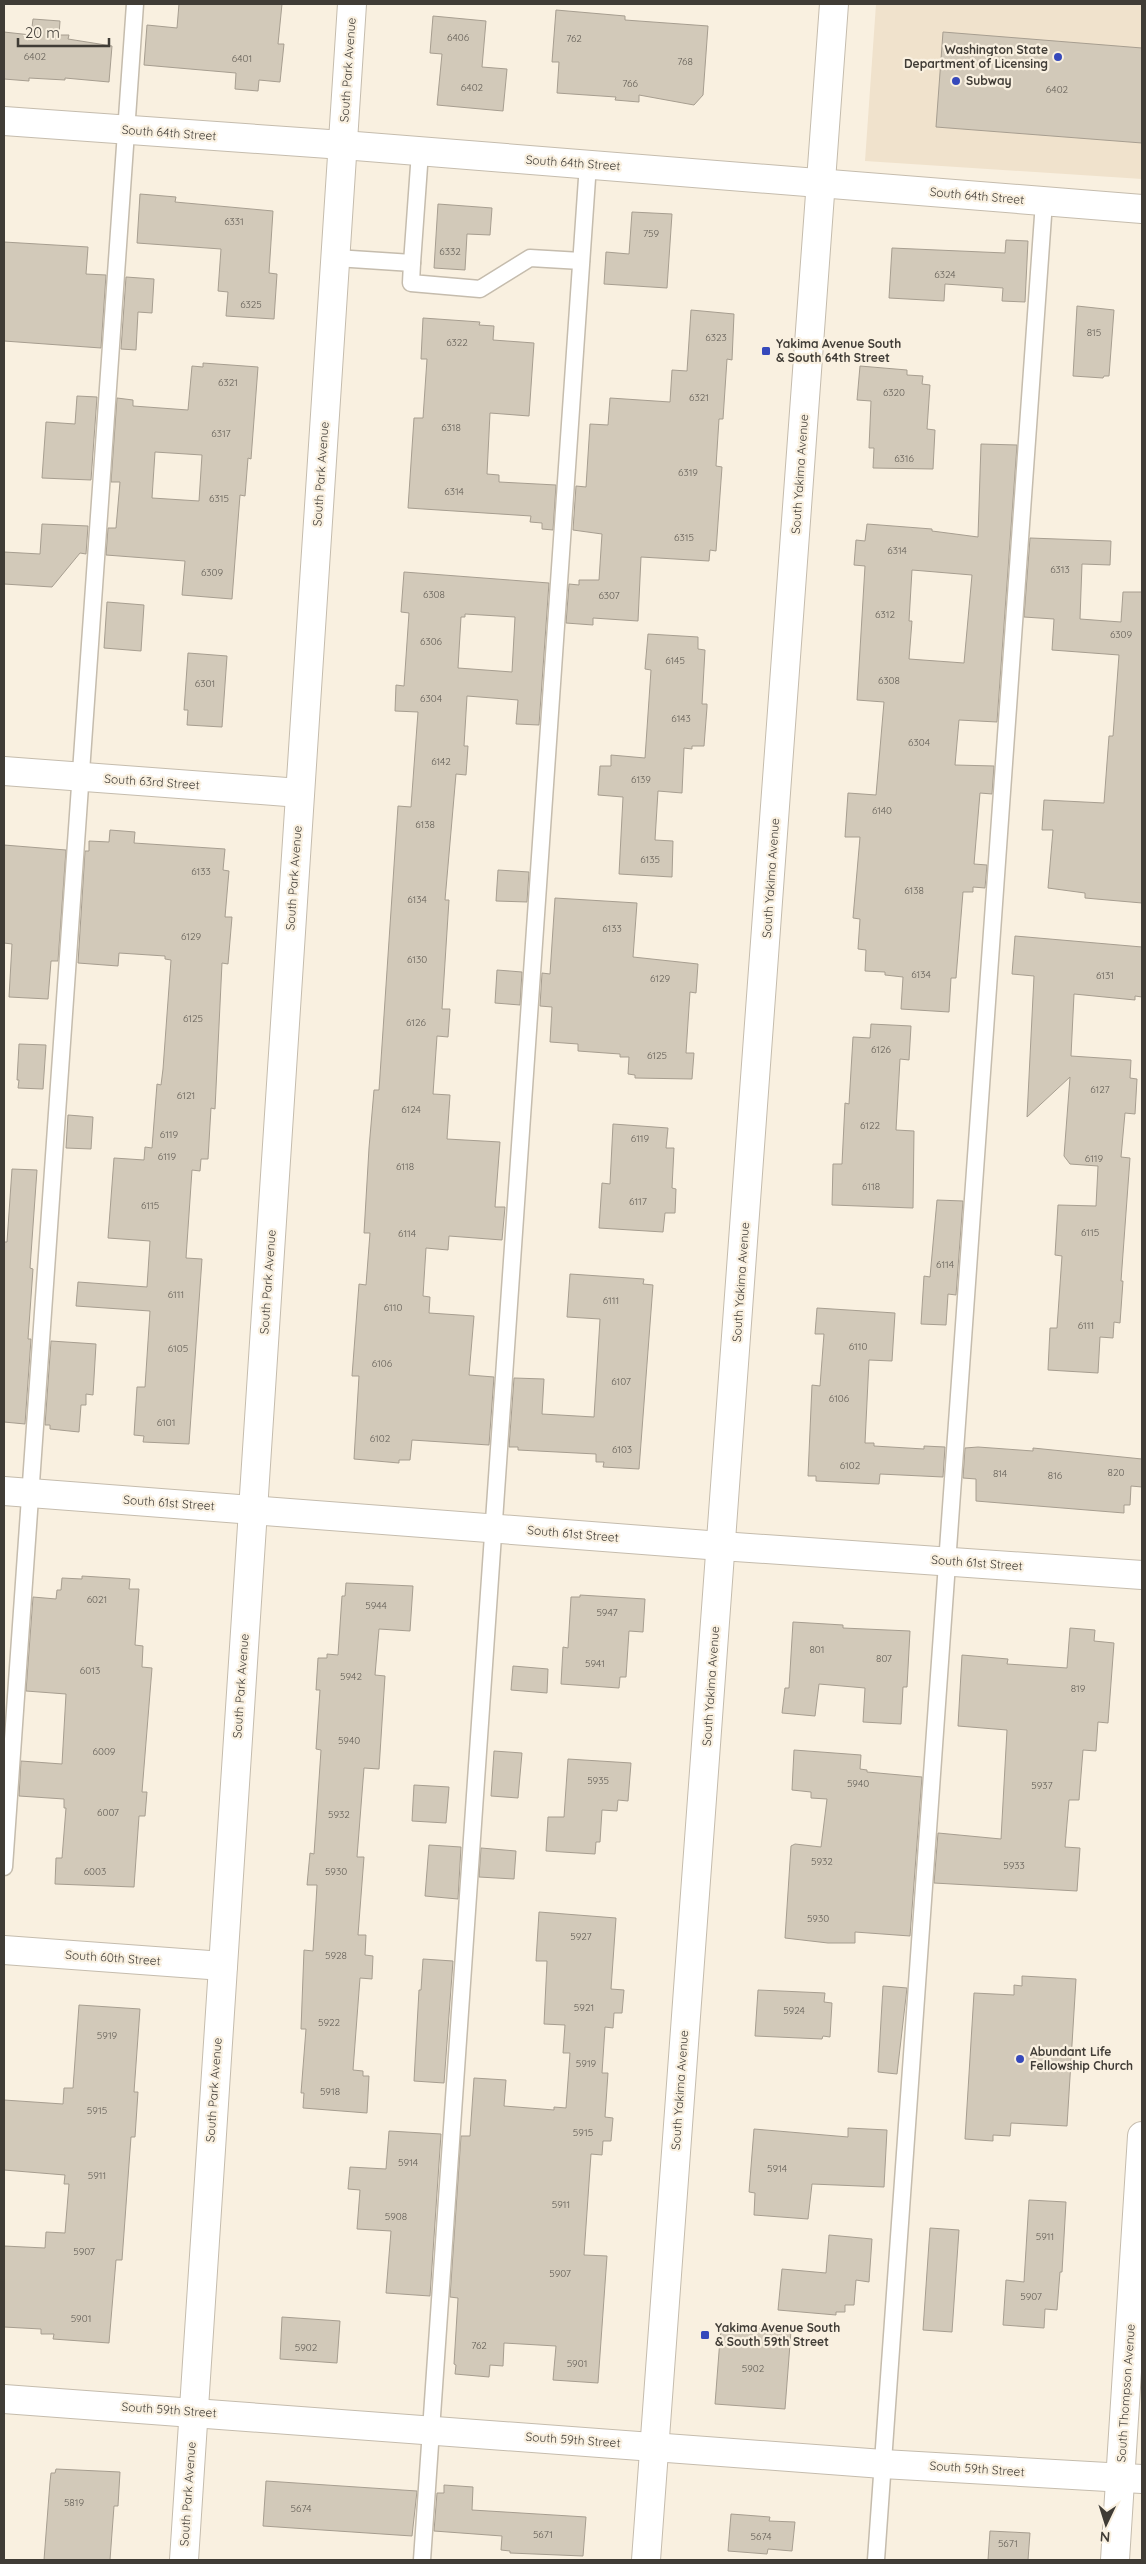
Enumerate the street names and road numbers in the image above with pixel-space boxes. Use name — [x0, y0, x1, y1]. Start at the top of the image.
street label: South Park Avenue — [336, 17, 359, 123]
street label: South 64th Street — [121, 122, 217, 143]
street label: South 64th Street — [525, 152, 621, 173]
street label: South 64th Street — [929, 184, 1025, 207]
street label: South Yakima Avenue — [788, 413, 811, 534]
street label: South Park Avenue — [309, 421, 332, 527]
street label: South 63rd Street — [104, 771, 200, 792]
street label: South Yakima Avenue — [759, 817, 782, 938]
street label: South Park Avenue — [282, 825, 305, 931]
street label: South Yakima Avenue — [729, 1221, 752, 1342]
street label: South Park Avenue — [256, 1229, 279, 1335]
street label: South 61st Street — [123, 1492, 215, 1513]
street label: South 61st Street — [527, 1522, 619, 1545]
street label: South 61st Street — [931, 1552, 1023, 1573]
street label: South Yakima Avenue — [699, 1625, 722, 1746]
street label: South Park Avenue — [229, 1633, 252, 1739]
street label: South 60th Street — [65, 1947, 161, 1968]
street label: South Yakima Avenue — [668, 2029, 691, 2150]
street label: South Park Avenue — [202, 2037, 225, 2143]
street label: South Thompson Avenue — [1113, 2323, 1138, 2463]
street label: South 59th Street — [121, 2399, 217, 2420]
street label: South 59th Street — [525, 2429, 621, 2450]
street label: South Park Avenue — [176, 2441, 199, 2547]
street label: South 59th Street — [929, 2458, 1025, 2479]

